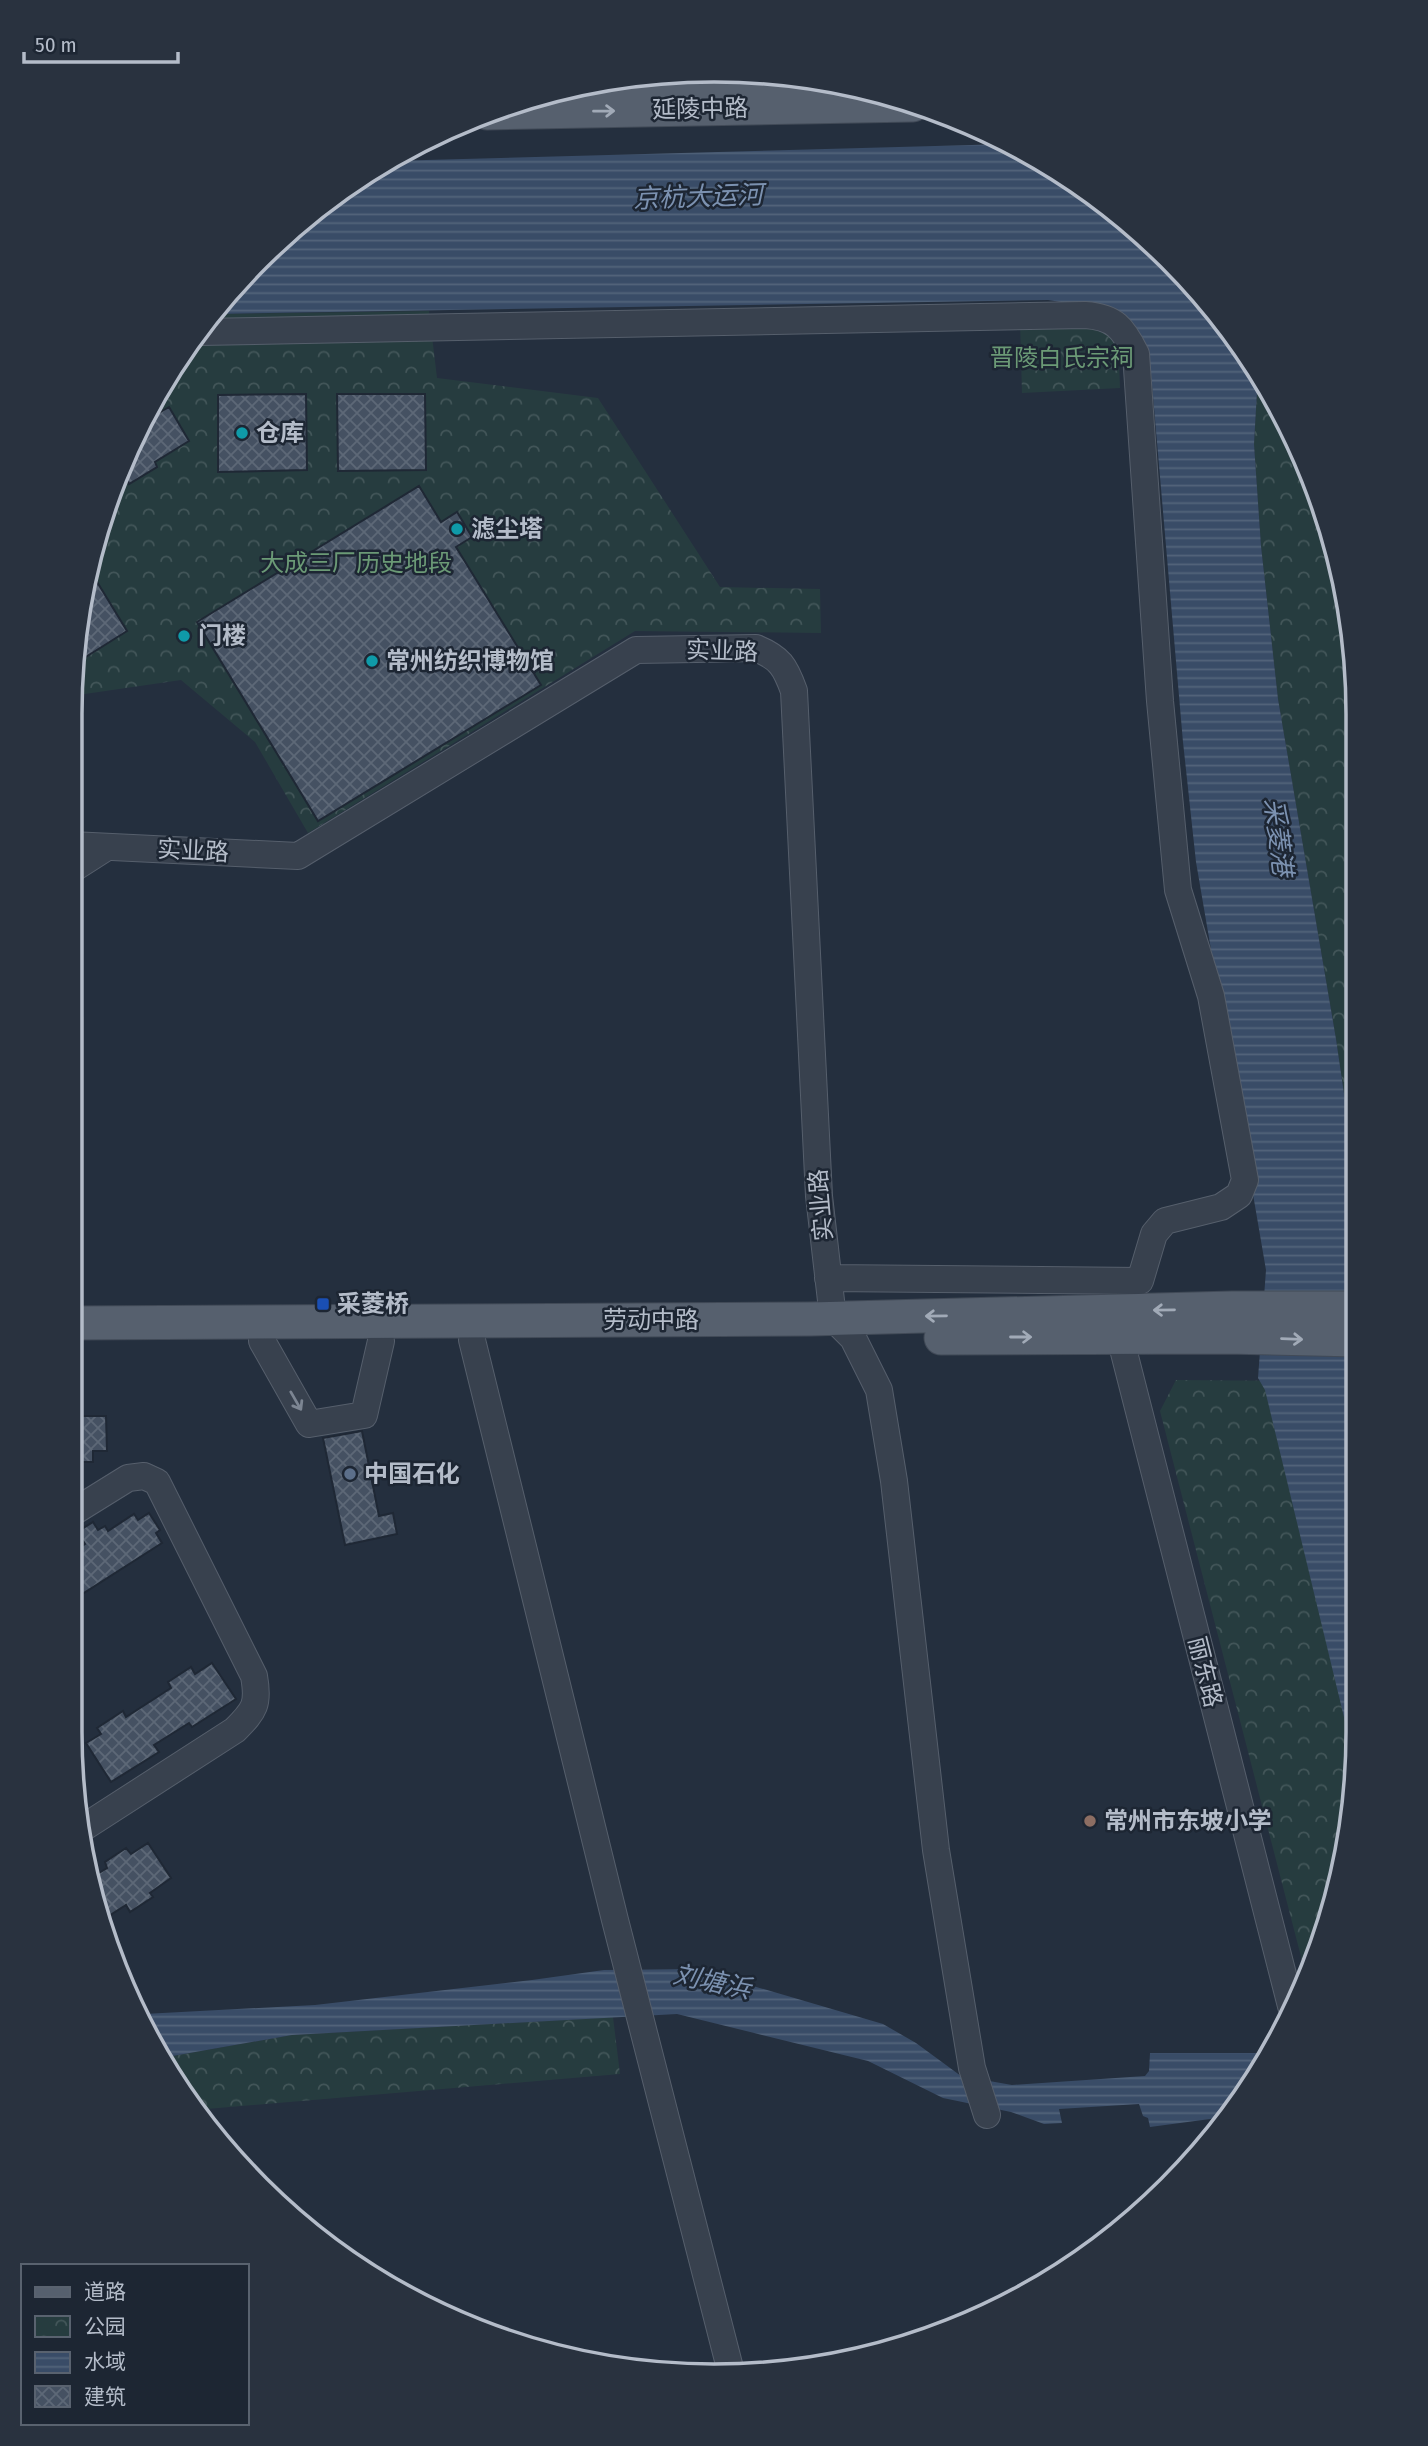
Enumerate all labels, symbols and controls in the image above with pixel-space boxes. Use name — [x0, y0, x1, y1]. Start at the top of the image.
scale bar — [24, 21, 178, 65]
text: 50 m — [35, 32, 77, 58]
street label: 延陵中路 — [652, 94, 748, 124]
one-way arrow — [593, 104, 616, 118]
water label: 京杭大运河 — [632, 179, 768, 215]
park label: 晋陵白氏宗祠 — [990, 344, 1134, 372]
place label: 仓库 — [256, 419, 304, 447]
marker: 仓库 — [234, 425, 250, 441]
place label: 滤尘塔 — [471, 515, 543, 543]
marker: 滤尘塔 — [449, 521, 465, 537]
park label: 大成三厂历史地段 — [260, 549, 452, 577]
place label: 门楼 — [198, 622, 246, 650]
marker: 门楼 — [176, 628, 192, 644]
street label: 实业路 — [686, 636, 758, 666]
place label: 常州纺织博物馆 — [386, 647, 554, 675]
marker: 常州纺织博物馆 — [364, 653, 380, 669]
water label: 采菱港 — [1258, 796, 1299, 882]
street label: 实业路 — [156, 835, 230, 867]
street label: 实业路 — [804, 1168, 838, 1242]
place label: 采菱桥 — [337, 1290, 409, 1318]
marker: 采菱桥 — [315, 1296, 331, 1312]
one-way arrow — [1152, 1303, 1175, 1317]
street label: 劳动中路 — [603, 1306, 699, 1334]
one-way arrow — [925, 1309, 948, 1322]
one-way arrow — [1009, 1331, 1032, 1344]
one-way arrow — [1280, 1332, 1303, 1345]
one-way arrow — [289, 1390, 303, 1410]
place label: 中国石化 — [364, 1460, 460, 1488]
marker: 中国石化 — [342, 1466, 358, 1482]
street label: 丽东路 — [1183, 1634, 1227, 1710]
place label: 常州市东坡小学 — [1104, 1807, 1272, 1835]
marker: 常州市东坡小学 — [1082, 1813, 1098, 1829]
water label: 刘塘浜 — [671, 1959, 755, 2006]
legend — [21, 2264, 248, 2425]
text: 道路 — [84, 2279, 126, 2305]
text: 公园 — [84, 2314, 126, 2340]
text: 水域 — [84, 2349, 126, 2375]
text: 建筑 — [84, 2384, 126, 2410]

